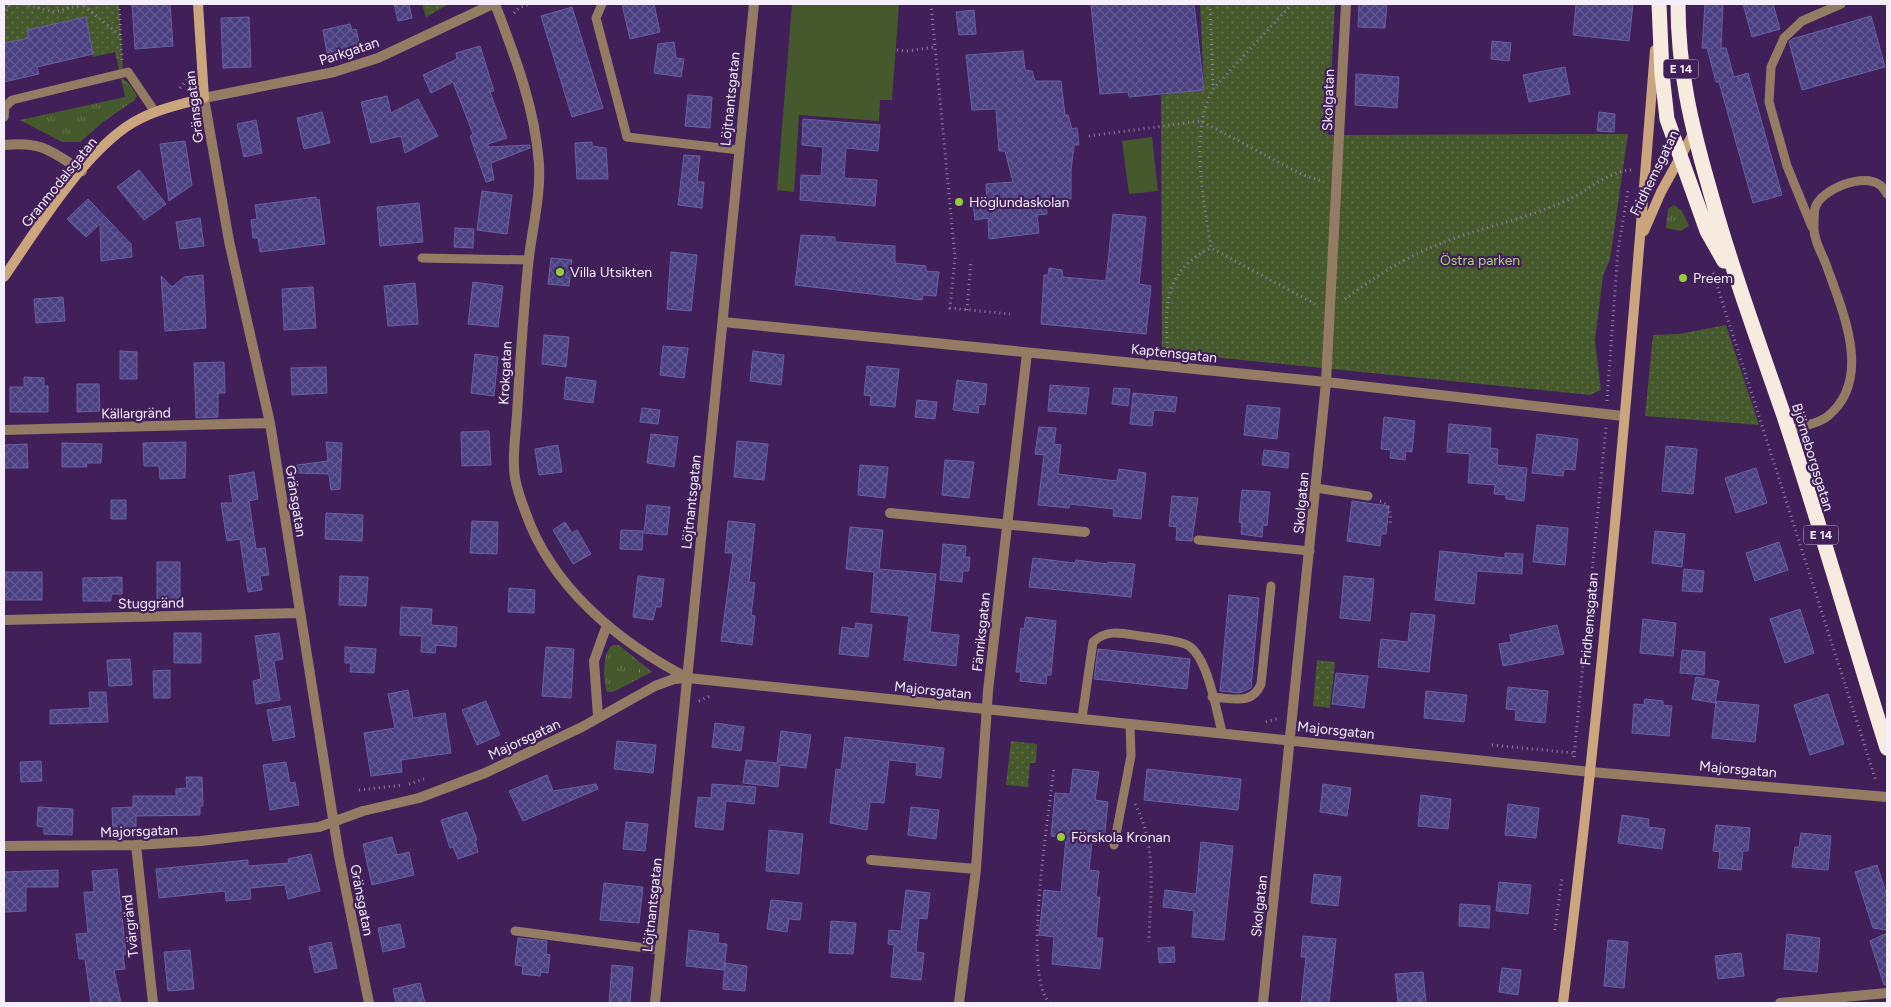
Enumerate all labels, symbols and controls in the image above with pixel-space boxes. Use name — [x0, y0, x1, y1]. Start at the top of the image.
street label: Parkgatan — [317, 34, 381, 69]
street label: Löjtnantsgatan — [717, 51, 744, 147]
road number: E 14 — [1664, 60, 1698, 78]
street label: Skolgatan — [1319, 69, 1338, 131]
street label: Gränsgatan — [182, 70, 207, 144]
street label: Fridhemsgatan — [1626, 127, 1683, 219]
street label: Granmodalsgatan — [18, 134, 101, 231]
place label: Höglundaskolan — [969, 194, 1069, 211]
marker: Höglundaskolan — [953, 196, 965, 208]
park label: Östra parken — [1440, 252, 1520, 269]
place label: Villa Utsikten — [570, 264, 652, 281]
marker: Villa Utsikten — [554, 266, 566, 278]
place label: Preem — [1693, 270, 1733, 287]
marker: Preem — [1677, 272, 1689, 284]
street label: Krokgatan — [495, 341, 516, 405]
street label: Kaptensgatan — [1130, 341, 1218, 366]
street label: Björneborgsgatan — [1788, 401, 1837, 513]
street label: Källargränd — [101, 404, 171, 423]
street label: Löjtnantsgatan — [678, 454, 705, 550]
street label: Gränsgatan — [281, 464, 310, 538]
street label: Skolgatan — [1290, 471, 1313, 535]
road number: E 14 — [1804, 526, 1838, 544]
street label: Fridhemsgatan — [1577, 572, 1602, 666]
street label: Fänriksgatan — [969, 591, 994, 672]
street label: Stuggränd — [118, 594, 184, 613]
street label: Majorsgatan — [893, 678, 973, 703]
street label: Majorsgatan — [485, 715, 563, 764]
street label: Majorsgatan — [1296, 718, 1376, 743]
street label: Majorsgatan — [1699, 758, 1778, 781]
street label: Majorsgatan — [100, 822, 178, 841]
place label: Förskola Kronan — [1071, 829, 1171, 846]
marker: Förskola Kronan — [1055, 831, 1067, 843]
street label: Löjtnantsgatan — [639, 857, 666, 953]
street label: Gränsgatan — [346, 863, 377, 937]
street label: Skolgatan — [1248, 874, 1271, 938]
street label: Tvärgränd — [119, 894, 142, 958]

